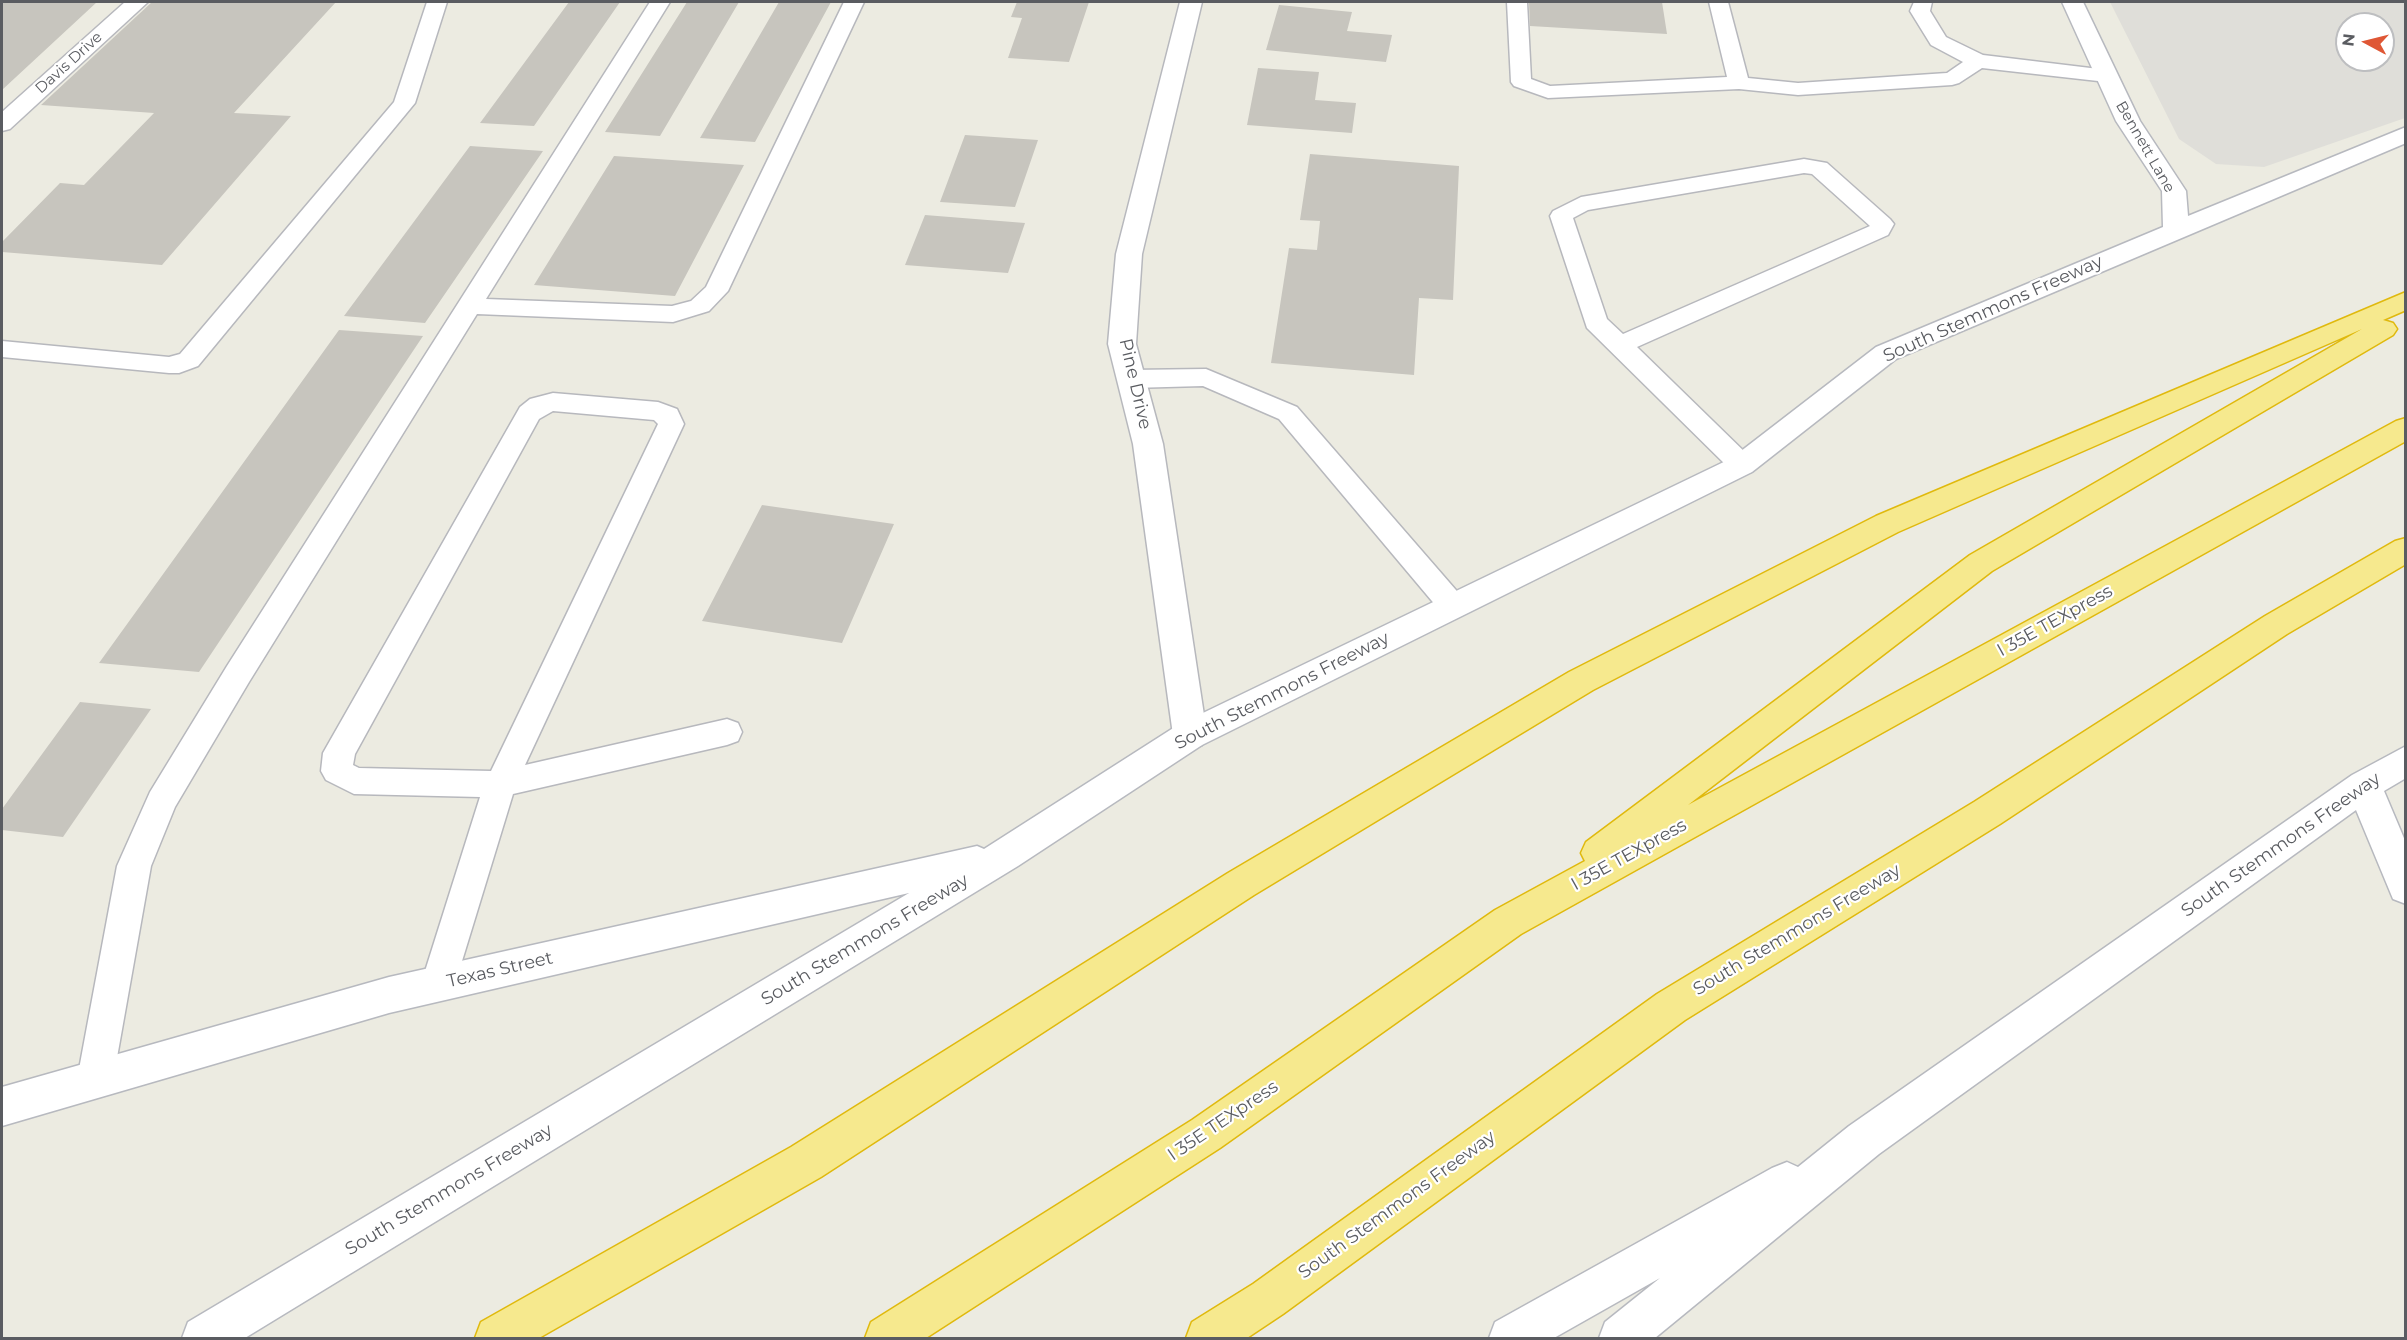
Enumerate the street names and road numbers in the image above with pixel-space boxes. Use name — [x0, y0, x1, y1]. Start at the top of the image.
street label: Davis Drive — [32, 28, 106, 98]
street label: Bennett Lane — [2112, 98, 2178, 196]
street label: South Stemmons Freeway — [1880, 251, 2106, 367]
street label: Pine Drive — [1114, 336, 1156, 432]
street label: I 35E TEXpress — [1994, 580, 2116, 662]
street label: South Stemmons Freeway — [1171, 627, 1393, 755]
street label: South Stemmons Freeway — [2177, 768, 2385, 922]
street label: I 35E TEXpress — [1568, 814, 1690, 896]
street label: South Stemmons Freeway — [1689, 859, 1905, 1001]
street label: South Stemmons Freeway — [757, 869, 973, 1011]
street label: Texas Street — [445, 947, 555, 993]
street label: I 35E TEXpress — [1164, 1076, 1282, 1166]
street label: South Stemmons Freeway — [341, 1119, 557, 1261]
street label: South Stemmons Freeway — [1294, 1126, 1500, 1284]

